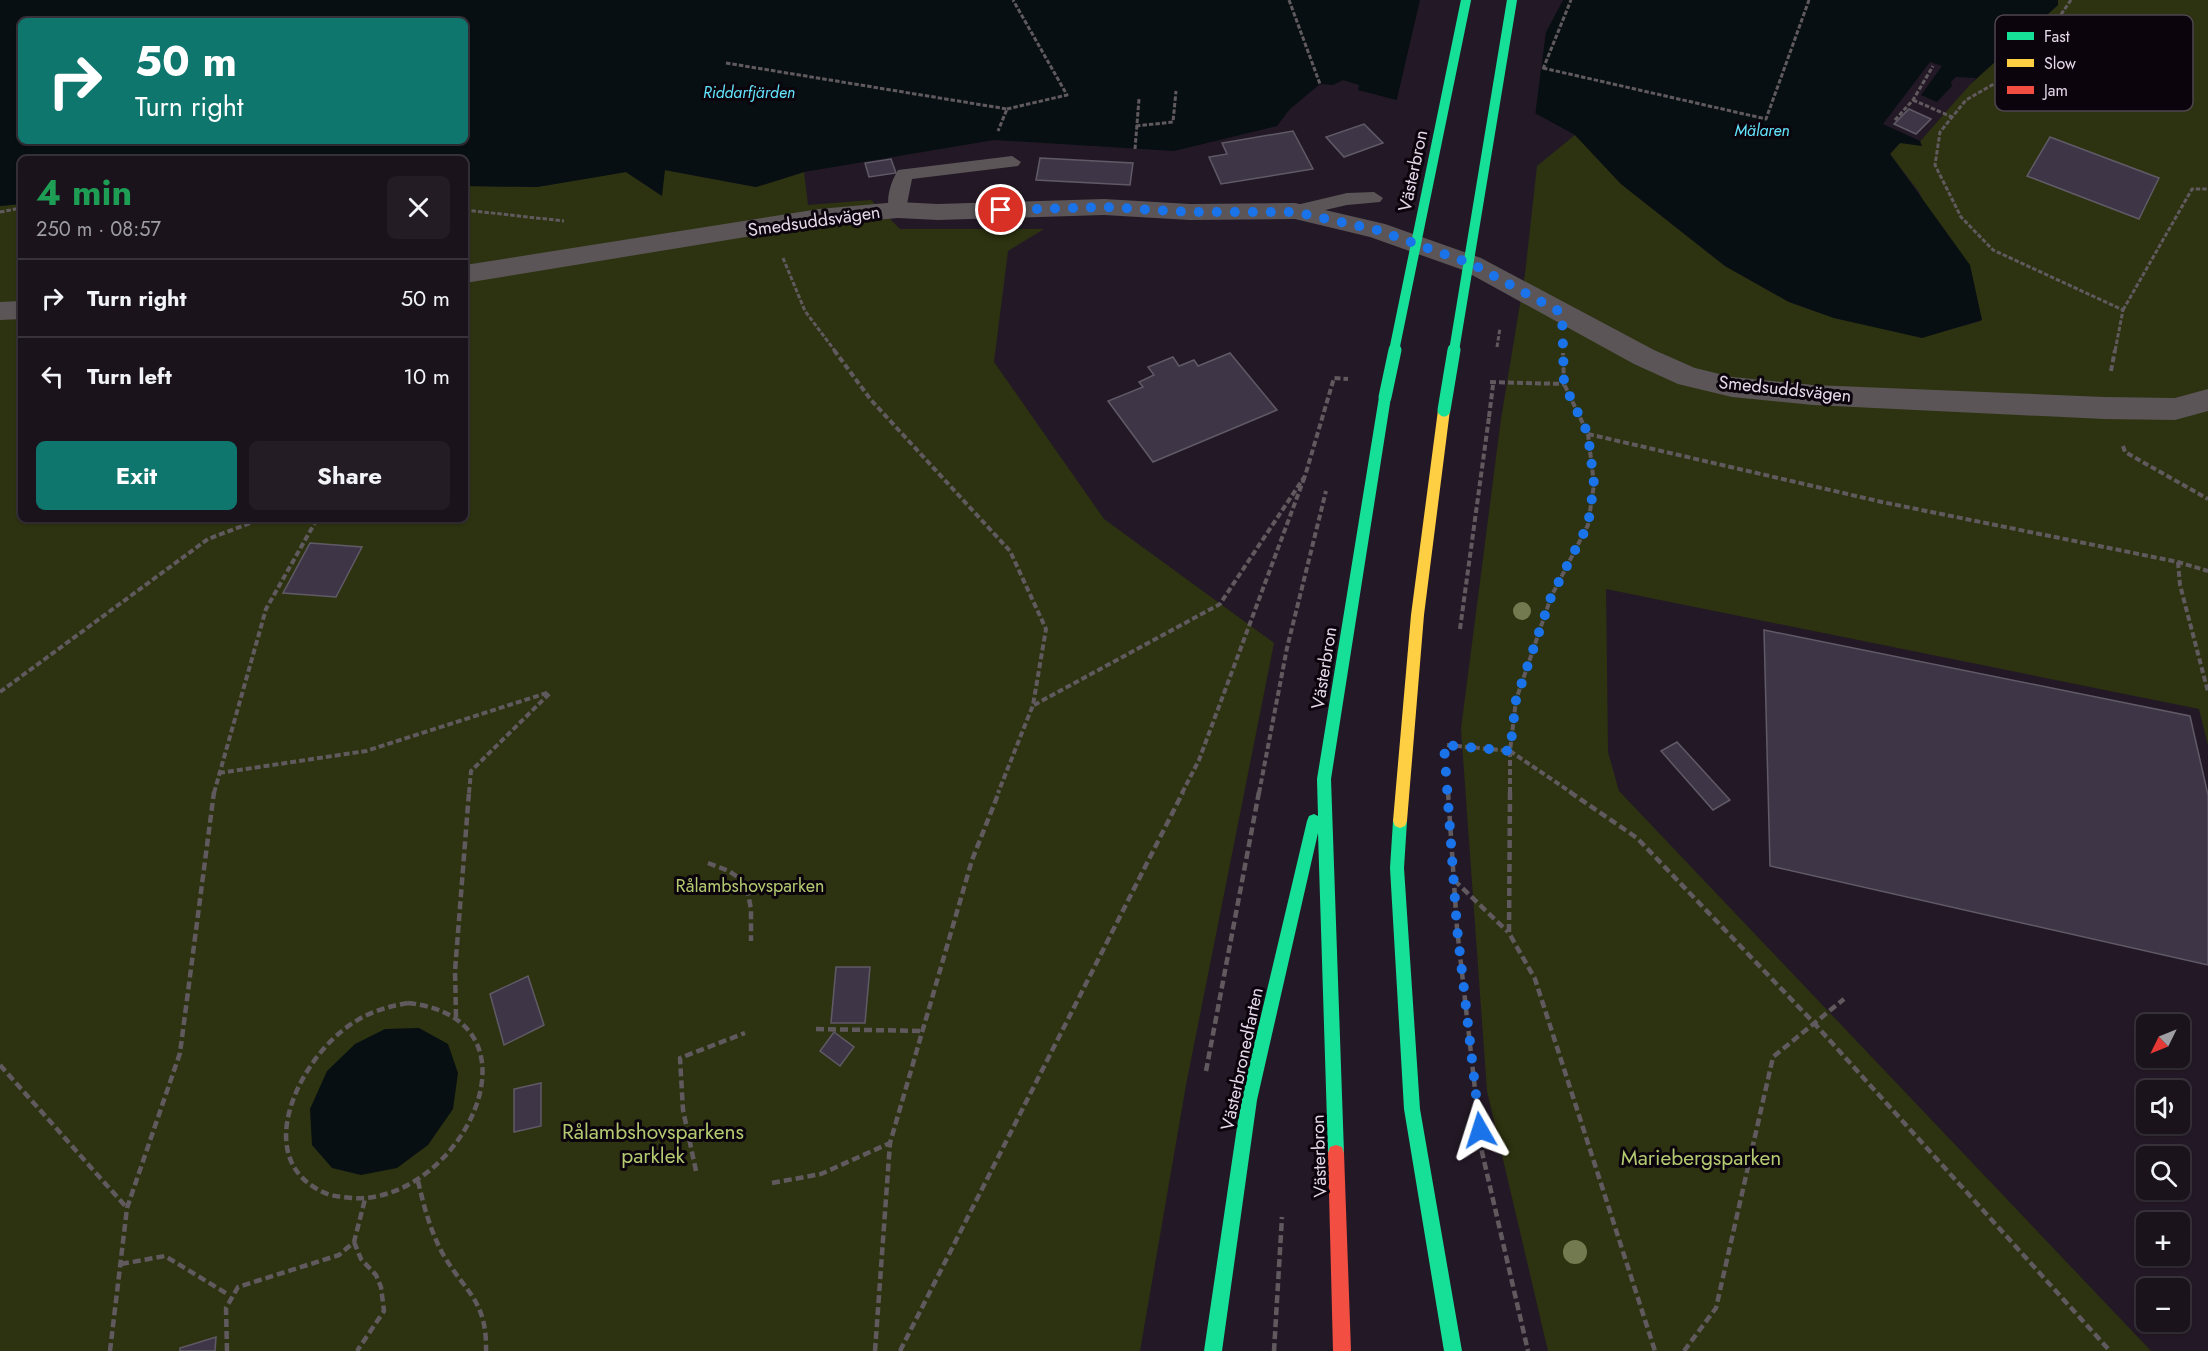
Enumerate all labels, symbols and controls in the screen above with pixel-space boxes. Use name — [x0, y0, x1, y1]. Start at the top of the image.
legend — [1995, 15, 2193, 111]
text: Fast — [2044, 25, 2070, 48]
text: 50 m — [135, 31, 237, 92]
icon: right — [36, 42, 114, 120]
text: Slow — [2044, 52, 2076, 75]
text: Jam — [2042, 79, 2068, 102]
water label: Riddarfjärden — [703, 81, 795, 104]
text: Turn right — [135, 87, 243, 126]
water label: Mälaren — [1734, 119, 1790, 142]
street label: Västerbron — [1392, 128, 1434, 214]
text: 4 min — [36, 166, 132, 218]
button: close — [387, 176, 450, 239]
pin — [975, 184, 1026, 235]
icon: arrive — [984, 193, 1017, 226]
street label: Smedsuddsvägen — [746, 199, 882, 243]
text: 250 m · 08:57 — [36, 215, 161, 244]
icon: right — [36, 282, 69, 315]
text: Turn right — [87, 282, 187, 314]
text: 50 m — [401, 282, 450, 314]
icon: left — [36, 360, 69, 393]
text: Turn left — [87, 360, 172, 392]
text: 10 m — [403, 360, 450, 392]
street label: Smedsuddsvägen — [1717, 369, 1853, 409]
button: Exit — [36, 441, 237, 510]
button: Share — [249, 441, 450, 510]
street label: Västerbron — [1305, 625, 1343, 711]
park label: Rålambshovsparken — [676, 873, 824, 899]
street label: Västerbronedfarten — [1214, 985, 1270, 1133]
north arrow — [2136, 1014, 2190, 1068]
map controls — [2136, 1014, 2190, 1332]
button: sound — [2136, 1080, 2190, 1134]
position arrow — [1448, 1098, 1512, 1162]
street label: Västerbron — [1305, 1114, 1333, 1198]
park label: Rålambshovsparkens parklek — [562, 1117, 744, 1171]
park label: Mariebergsparken — [1621, 1143, 1781, 1173]
button: search — [2136, 1146, 2190, 1200]
button: + — [2136, 1212, 2190, 1266]
button: − — [2136, 1278, 2190, 1332]

